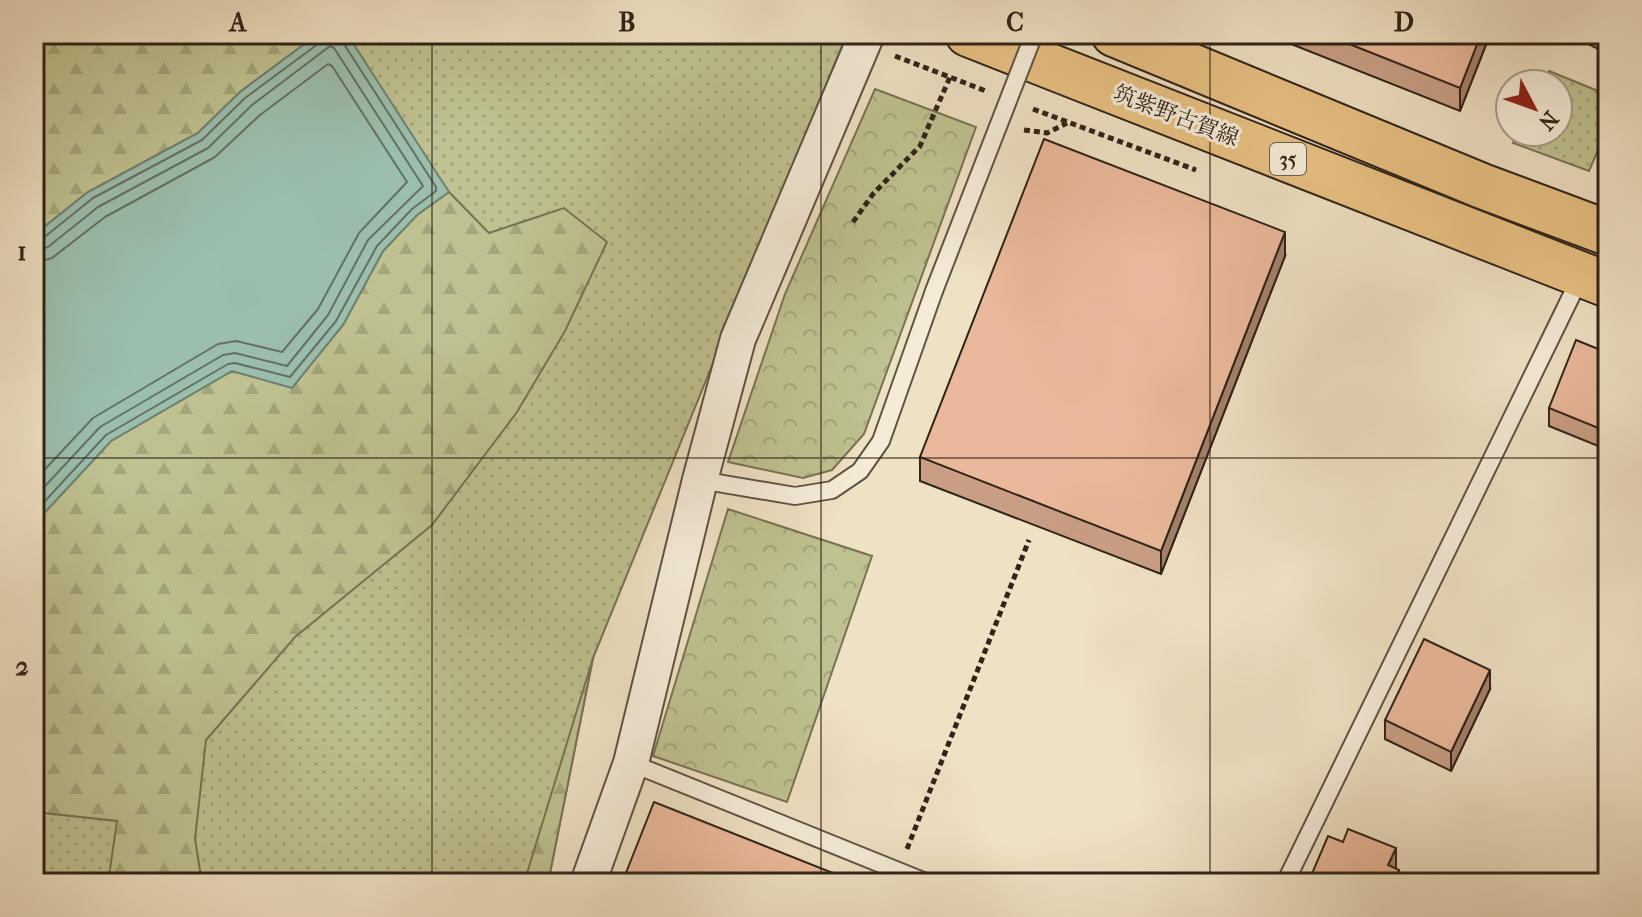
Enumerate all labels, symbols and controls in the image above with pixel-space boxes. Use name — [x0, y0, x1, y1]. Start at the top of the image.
text: A — [228, 7, 248, 38]
text: B — [619, 7, 636, 38]
text: C — [1006, 7, 1024, 38]
text: D — [1394, 7, 1414, 38]
north arrow — [1494, 68, 1574, 148]
street label: 筑紫野古賀線 — [1110, 80, 1242, 152]
text: N — [1533, 106, 1564, 136]
road number: 35 — [1270, 143, 1306, 175]
text: 1 — [17, 236, 27, 267]
text: 2 — [15, 651, 29, 682]

